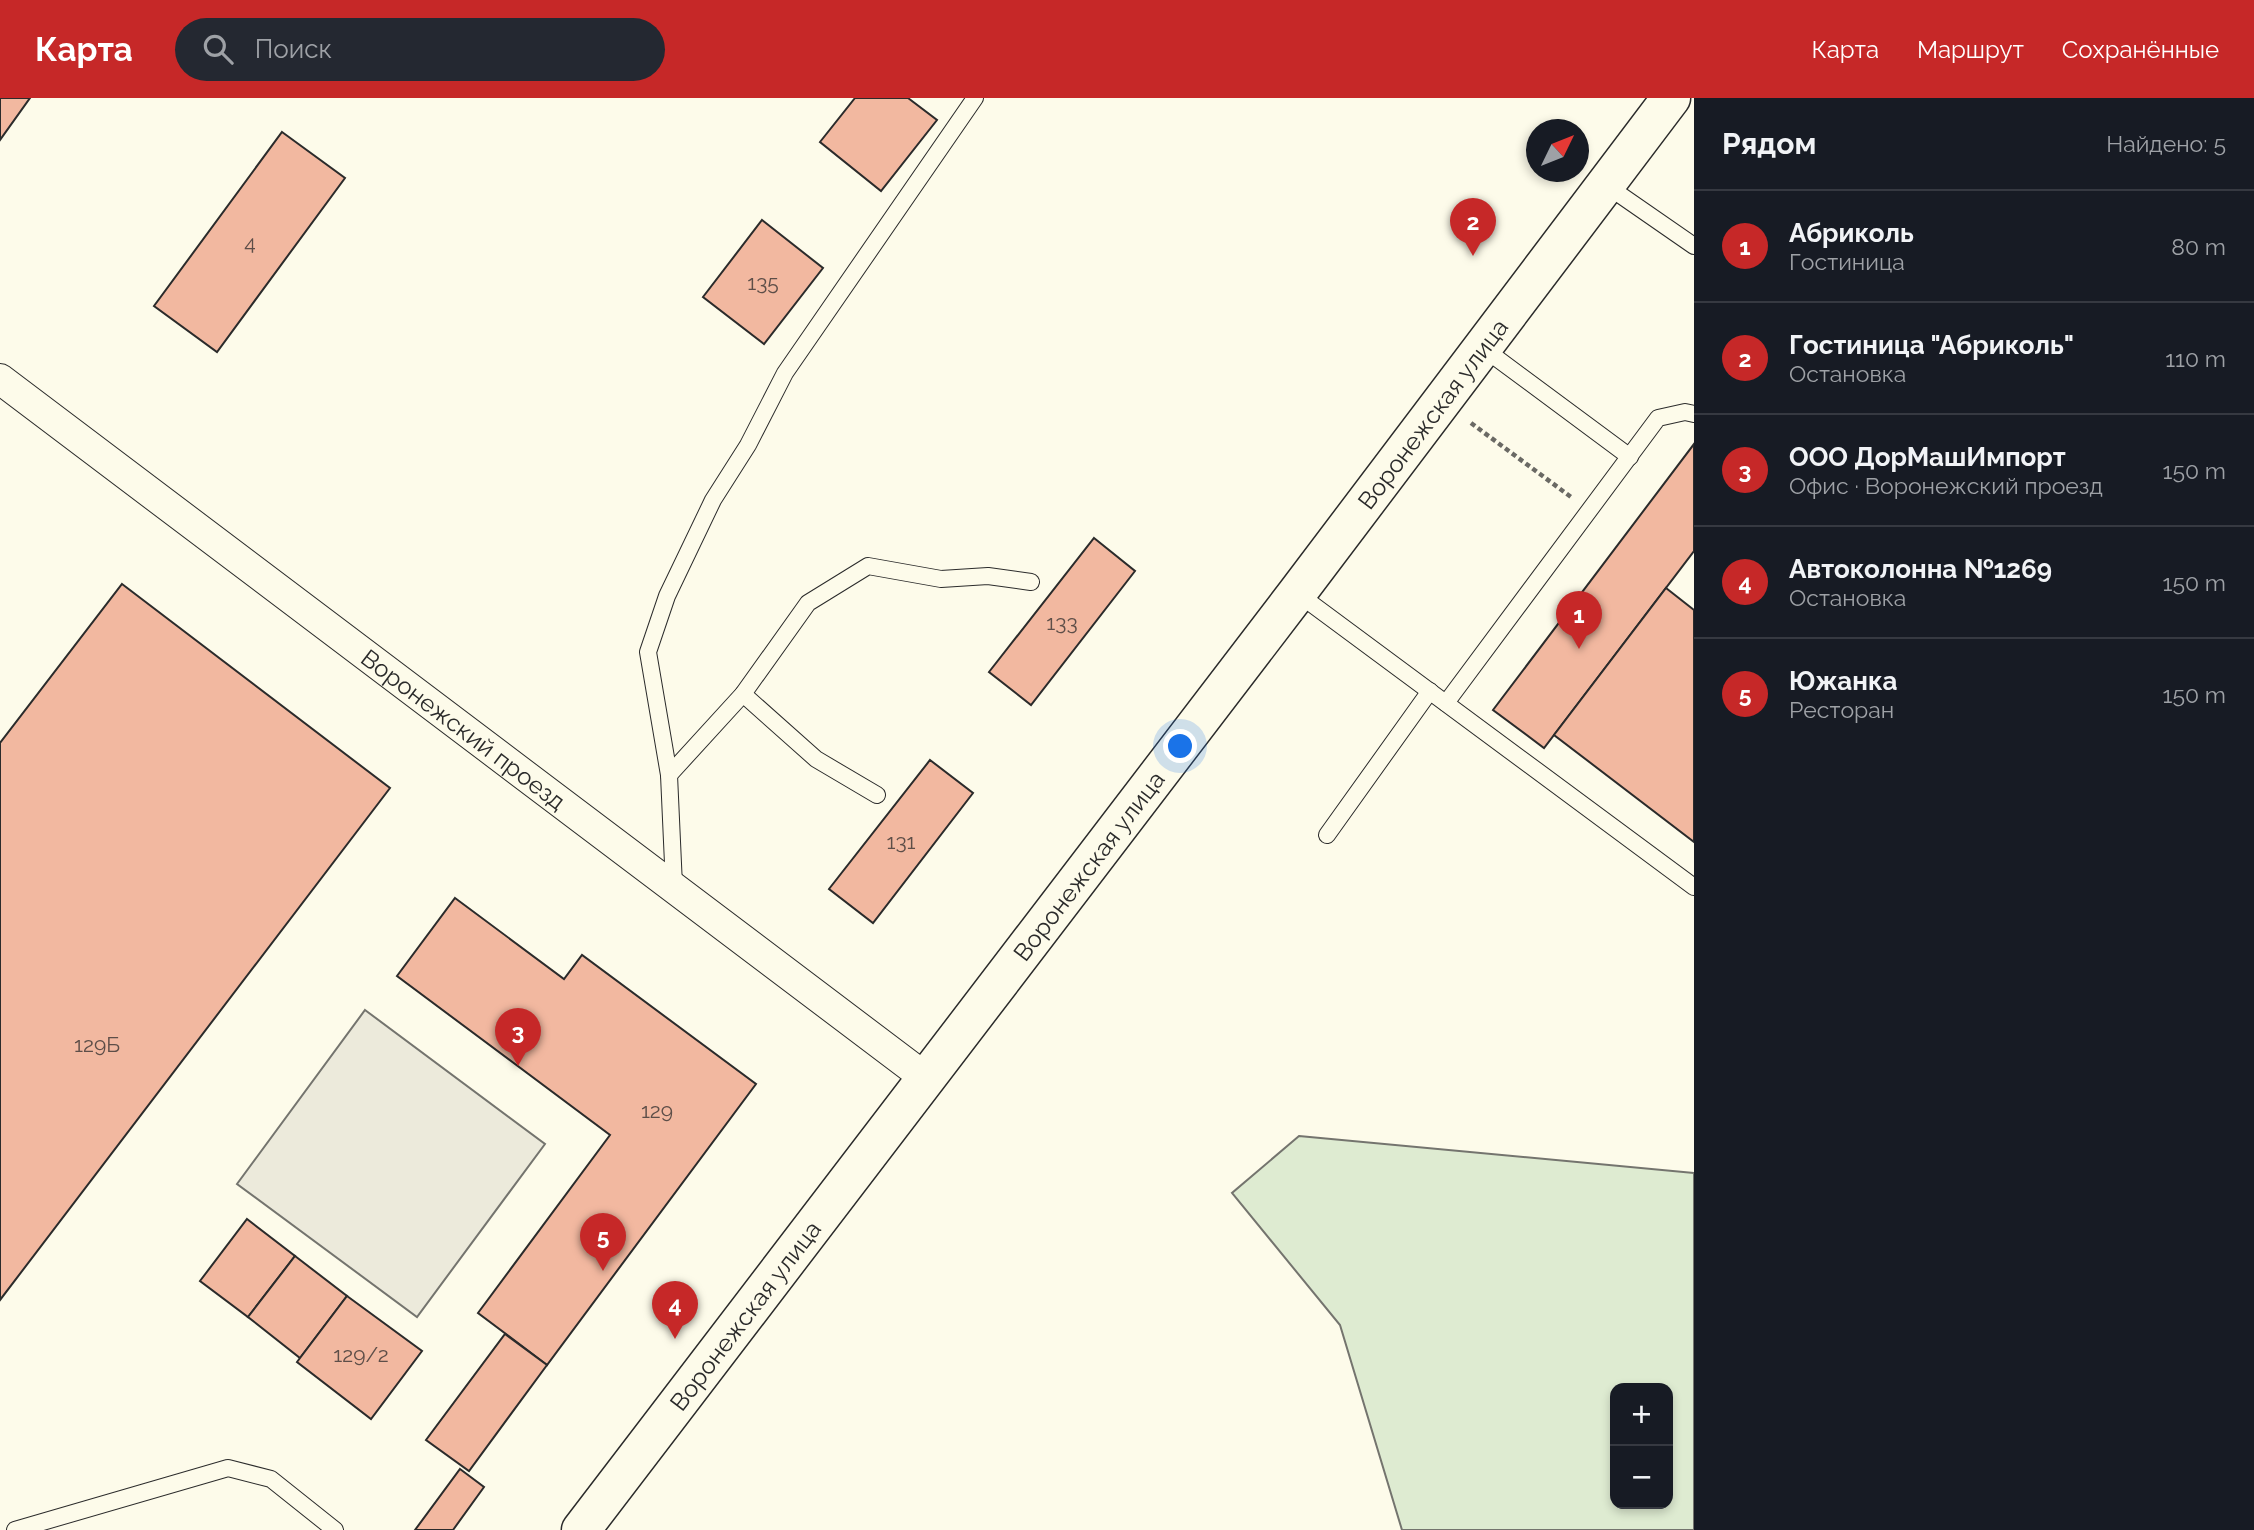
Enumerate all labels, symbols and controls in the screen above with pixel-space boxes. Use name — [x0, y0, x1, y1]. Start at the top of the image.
search box — [175, 18, 665, 81]
text: Карта — [35, 30, 133, 69]
icon: search — [199, 30, 237, 68]
text: Поиск — [255, 34, 332, 64]
text: Карта — [1811, 35, 1879, 64]
text: Маршрут — [1917, 35, 2024, 64]
text: Сохранённые — [2062, 35, 2219, 64]
north arrow — [1526, 119, 1589, 182]
text: Рядом — [1722, 126, 1816, 161]
text: Найдено: 5 — [2106, 130, 2226, 157]
pin: 2 — [1450, 198, 1496, 256]
text: Абриколь — [1789, 218, 1914, 248]
house number: 4 — [244, 230, 256, 255]
text: 1 — [1739, 233, 1751, 260]
text: 80 m — [2171, 233, 2226, 260]
text: Гостиница — [1789, 248, 1905, 275]
house number: 135 — [747, 270, 779, 295]
street label: Воронежская улица — [1351, 313, 1514, 515]
text: Гостиница "Абриколь" — [1789, 330, 2074, 360]
text: 2 — [1739, 345, 1751, 372]
text: 110 m — [2165, 345, 2226, 372]
text: Остановка — [1789, 360, 1906, 387]
text: ООО ДорМашИмпорт — [1789, 442, 2066, 472]
text: 3 — [1739, 457, 1751, 484]
text: 150 m — [2163, 457, 2226, 484]
text: Офис · Воронежский проезд — [1789, 472, 2103, 499]
text: Автоколонна №1269 — [1789, 554, 2052, 584]
text: 4 — [1738, 569, 1752, 596]
text: 150 m — [2163, 569, 2226, 596]
text: Остановка — [1789, 584, 1906, 611]
pin: 1 — [1556, 591, 1602, 649]
house number: 133 — [1046, 610, 1078, 635]
street label: Воронежский проезд — [356, 643, 572, 816]
text: Южанка — [1789, 666, 1898, 696]
text: 5 — [1739, 681, 1751, 708]
text: 150 m — [2163, 681, 2226, 708]
text: Ресторан — [1789, 696, 1894, 723]
your location — [1163, 729, 1197, 763]
street label: Воронежская улица — [1007, 765, 1170, 966]
house number: 131 — [886, 829, 916, 854]
pin: 3 — [495, 1008, 541, 1066]
house number: 129Б — [74, 1032, 120, 1057]
house number: 129 — [641, 1098, 673, 1123]
pin: 5 — [580, 1213, 626, 1271]
street label: Воронежская улица — [663, 1215, 827, 1416]
pin: 4 — [652, 1281, 698, 1339]
house number: 129/2 — [333, 1342, 389, 1367]
map controls — [1610, 1383, 1673, 1509]
button: + — [1610, 1383, 1673, 1446]
button: − — [1610, 1446, 1673, 1509]

